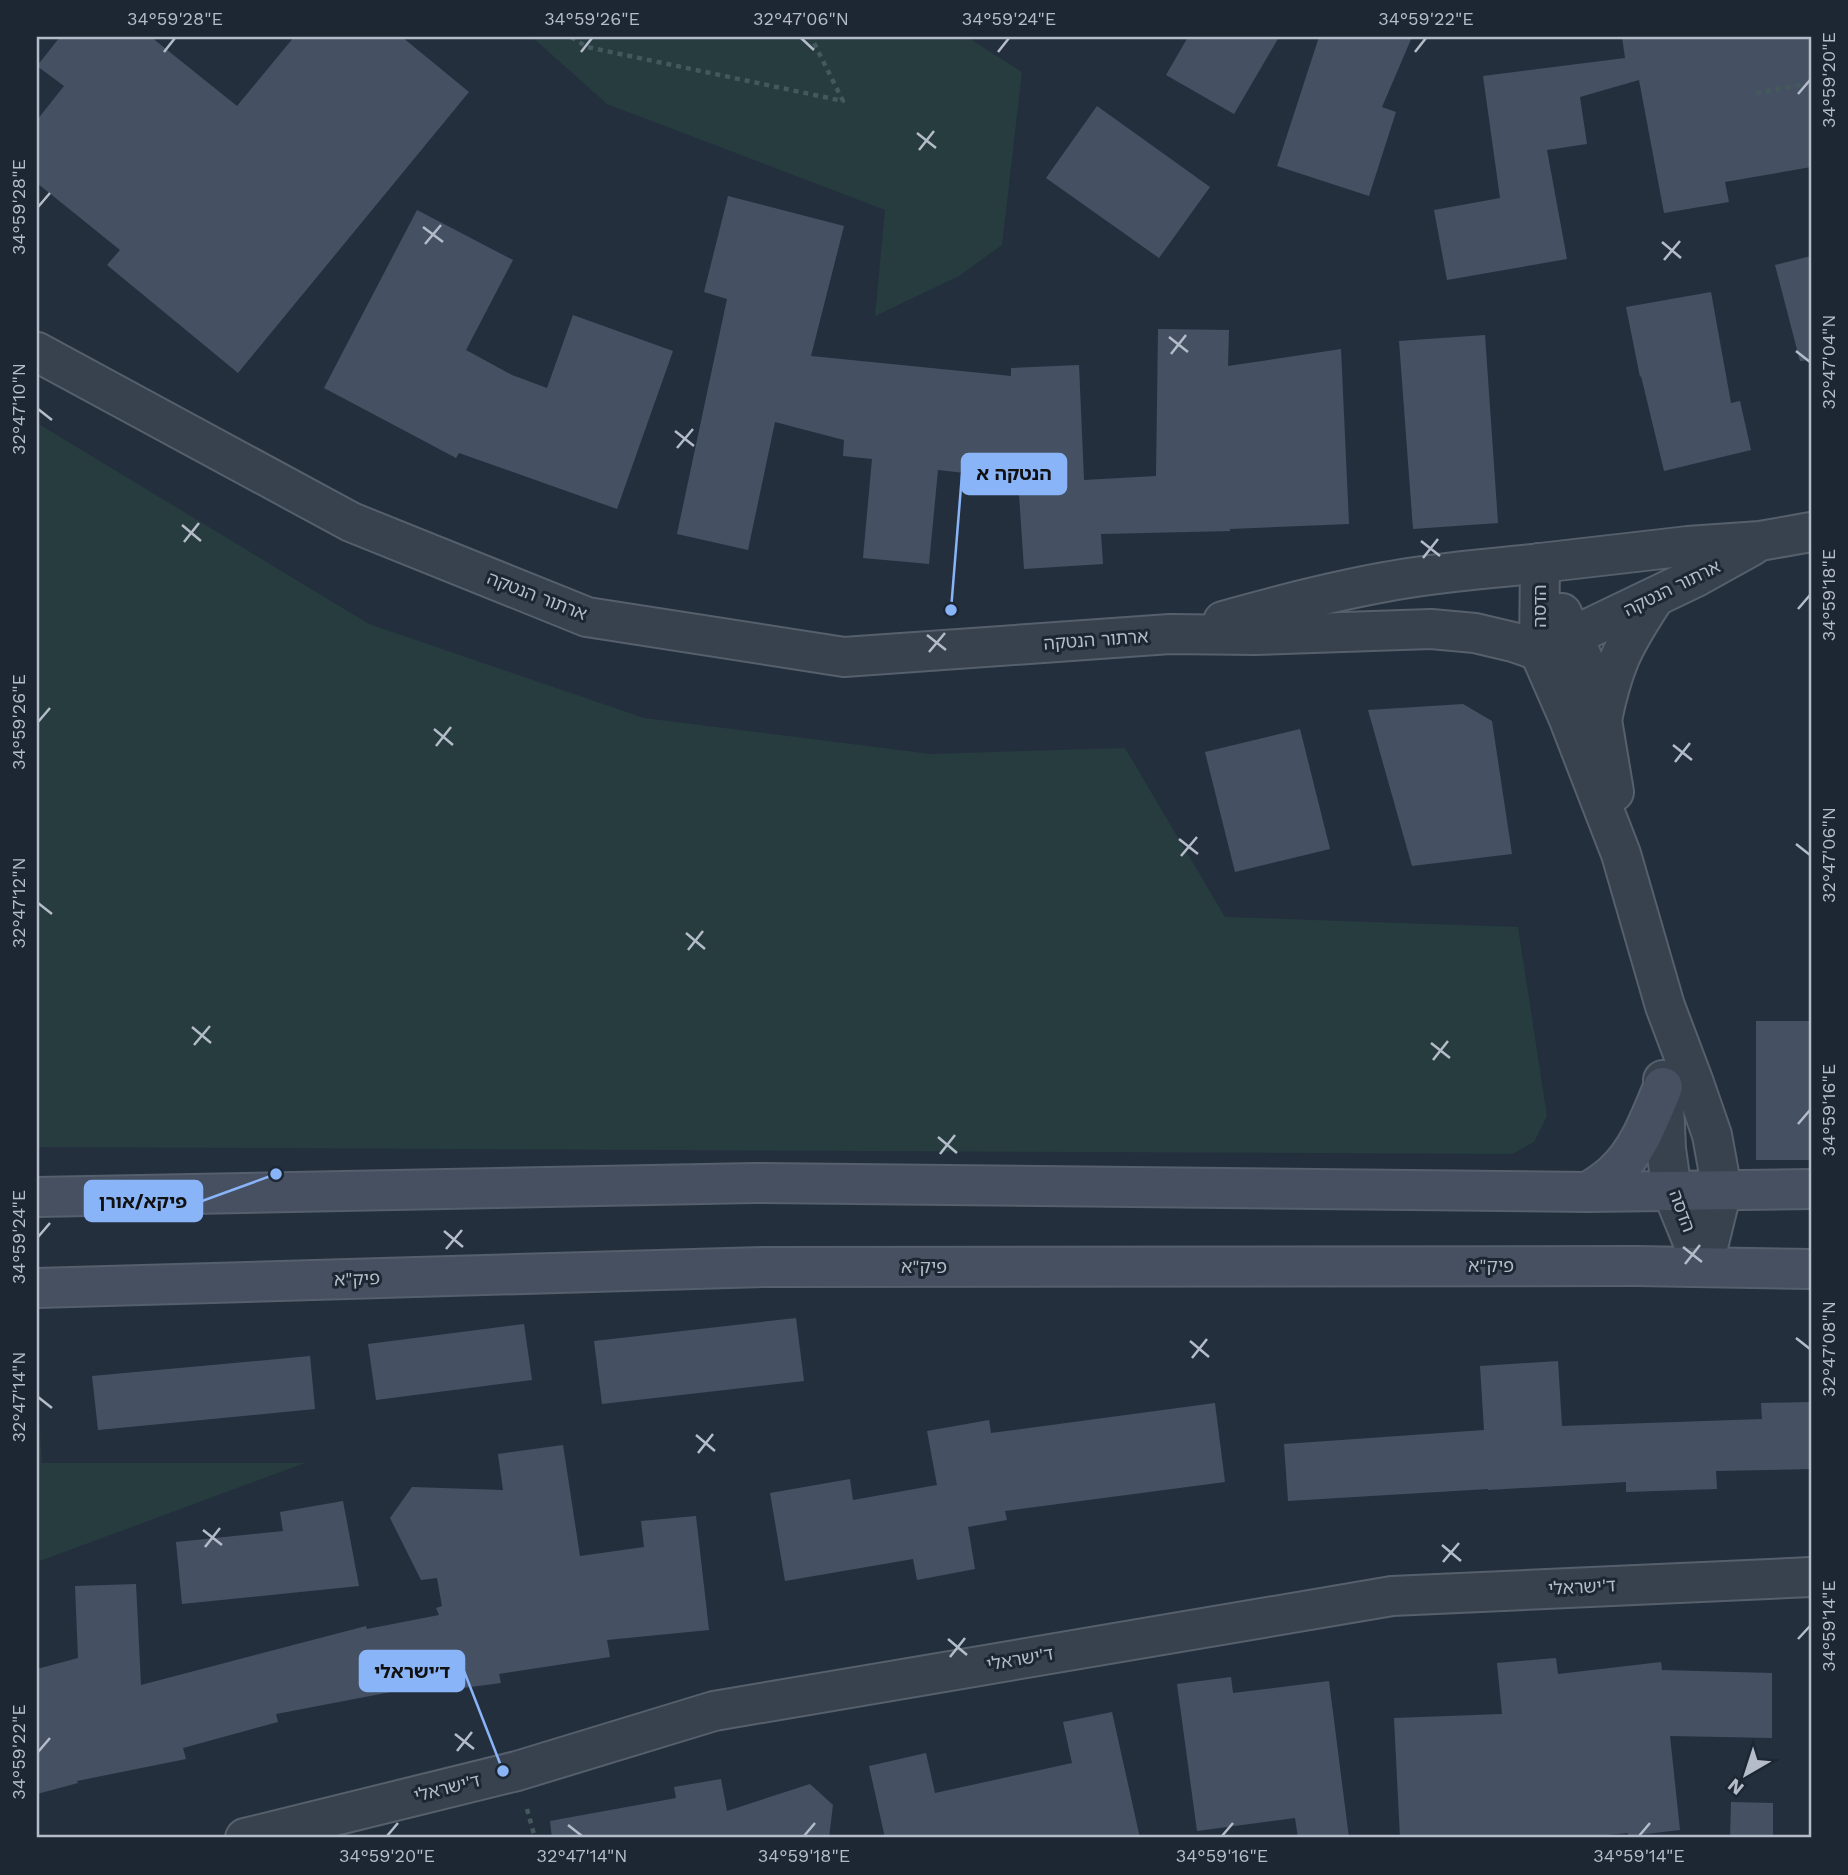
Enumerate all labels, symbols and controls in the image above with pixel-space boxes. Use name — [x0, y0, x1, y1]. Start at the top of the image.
text: 34°59'28"E — [127, 8, 223, 29]
text: 34°59'26"E — [544, 8, 640, 29]
text: 32°47'06"N — [753, 8, 849, 29]
text: 34°59'24"E — [962, 8, 1056, 29]
text: 34°59'22"E — [1378, 8, 1474, 29]
text: 34°59'20"E — [1818, 32, 1839, 128]
text: 34°59'28"E — [8, 159, 29, 255]
text: 32°47'04"N — [1818, 315, 1839, 410]
text: 32°47'10"N — [8, 363, 29, 455]
callout: הנטקה א — [962, 454, 1066, 494]
text: הנטקה א — [976, 462, 1052, 485]
text: 34°59'18"E — [1818, 549, 1839, 641]
street label: ארתור הנטקה — [1620, 555, 1724, 620]
street label: ארתור הנטקה — [484, 567, 590, 624]
street label: הדסה — [1529, 584, 1550, 628]
street label: ארתור הנטקה — [1043, 625, 1149, 654]
text: 34°59'26"E — [8, 674, 29, 770]
text: 32°47'06"N — [1818, 807, 1839, 903]
text: 32°47'12"N — [8, 857, 29, 949]
text: 34°59'16"E — [1818, 1064, 1839, 1156]
callout: פיקא/אורן — [85, 1181, 202, 1221]
street label: הדסה — [1665, 1187, 1700, 1235]
text: 34°59'24"E — [8, 1190, 29, 1284]
text: פיקא/אורן — [99, 1190, 187, 1213]
street label: פיק"א — [1468, 1255, 1514, 1276]
street label: פיק"א — [901, 1256, 947, 1277]
street label: פיק"א — [334, 1267, 380, 1290]
text: 32°47'08"N — [1818, 1301, 1839, 1397]
text: 32°47'14"N — [8, 1352, 29, 1442]
street label: ד'ישראלי — [1548, 1574, 1617, 1599]
text: 34°59'14"E — [1818, 1580, 1839, 1672]
street label: ד'ישראלי — [985, 1642, 1055, 1675]
callout: ד׳ישראלי — [360, 1651, 464, 1691]
text: ד׳ישראלי — [374, 1660, 450, 1683]
text: 34°59'22"E — [8, 1704, 29, 1800]
north arrow — [1712, 1738, 1782, 1808]
street label: ד'ישראלי — [412, 1769, 482, 1806]
text: N — [1723, 1773, 1748, 1800]
text: 34°59'20"E — [339, 1845, 435, 1866]
text: 32°47'14"N — [537, 1845, 627, 1866]
text: 34°59'18"E — [758, 1845, 850, 1866]
text: 34°59'16"E — [1176, 1845, 1268, 1866]
text: 34°59'14"E — [1593, 1845, 1685, 1866]

